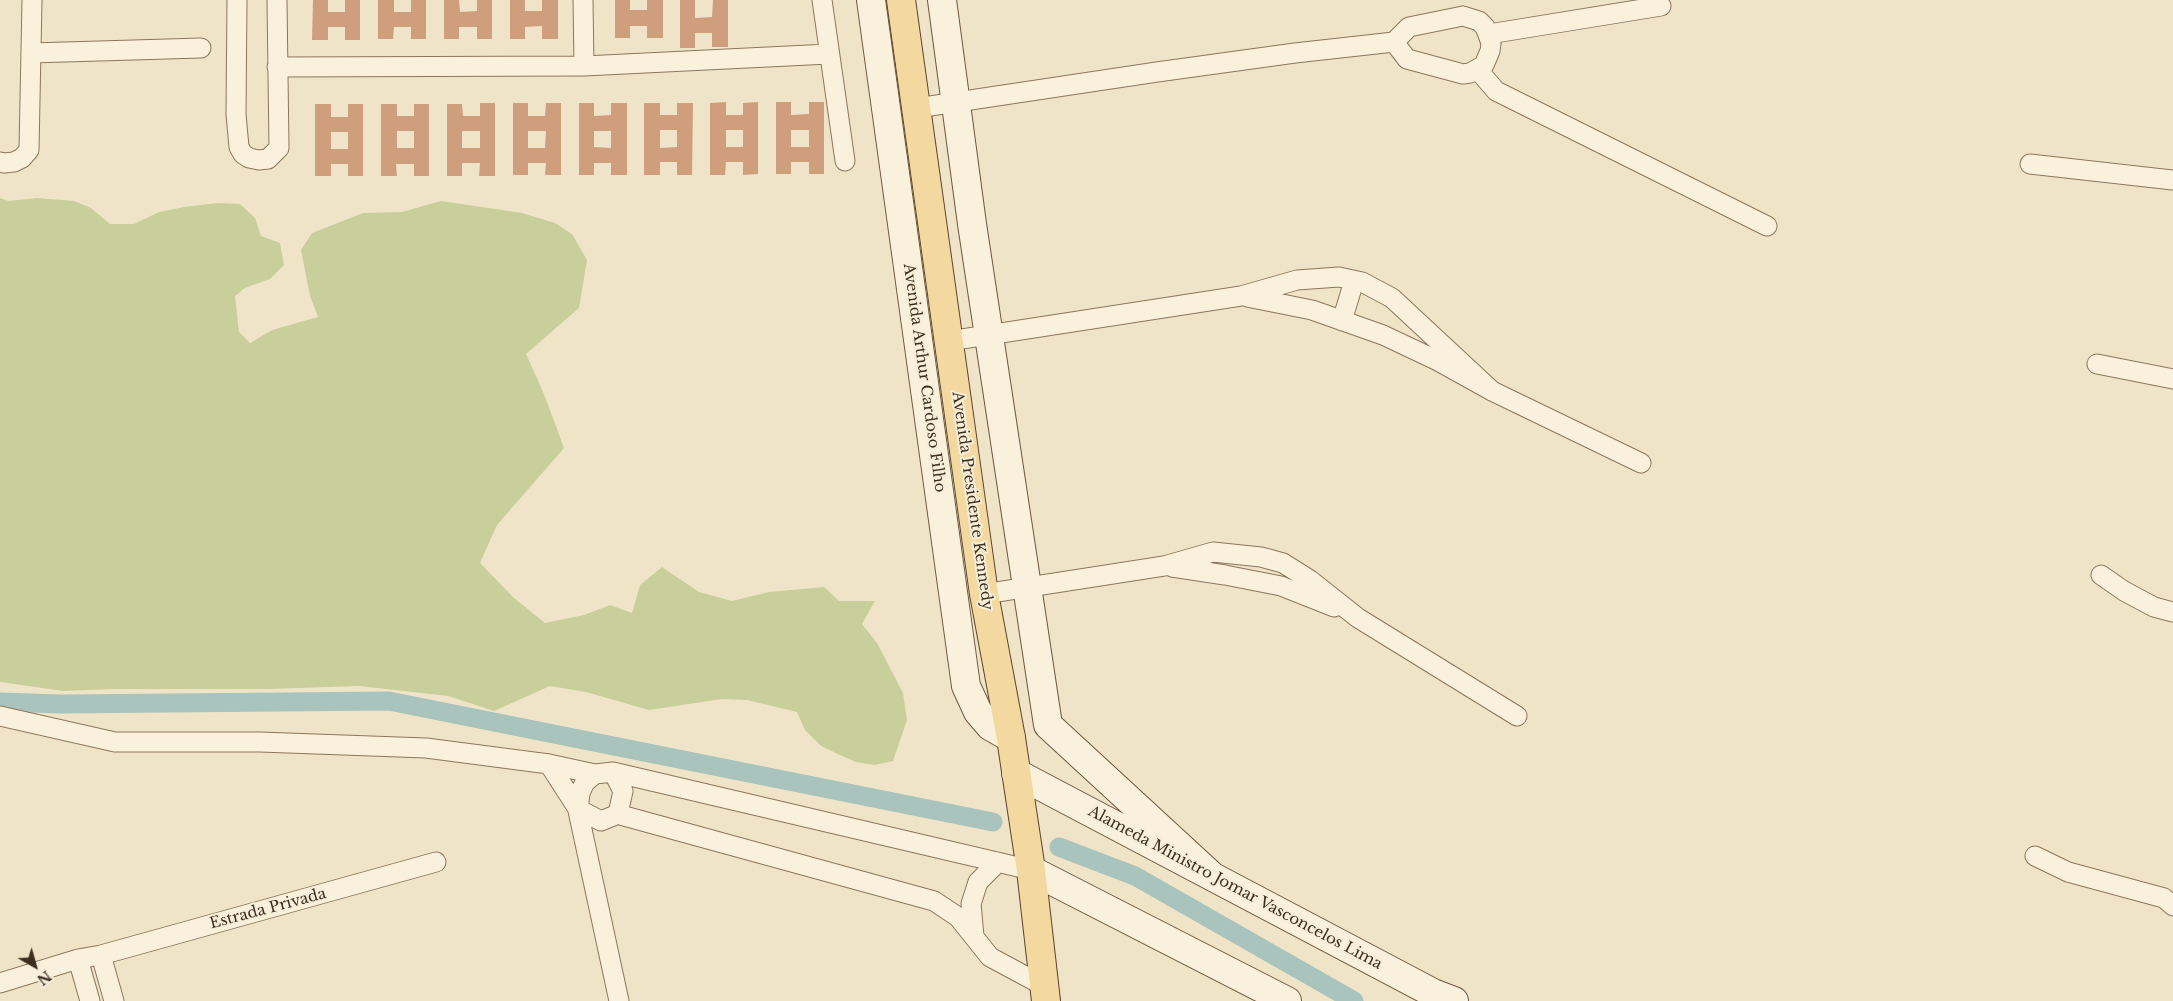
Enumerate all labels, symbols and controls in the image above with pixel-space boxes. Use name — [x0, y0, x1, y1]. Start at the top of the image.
street label: Avenida Arthur Cardoso Filho — [899, 262, 949, 494]
street label: Avenida Presidente Kennedy — [948, 391, 996, 611]
street label: Alameda Ministro Jomar Vasconcelos Lima — [1085, 803, 1385, 973]
street label: Estrada Privada — [208, 885, 328, 933]
north arrow — [10, 941, 60, 991]
text: N — [34, 967, 55, 989]

